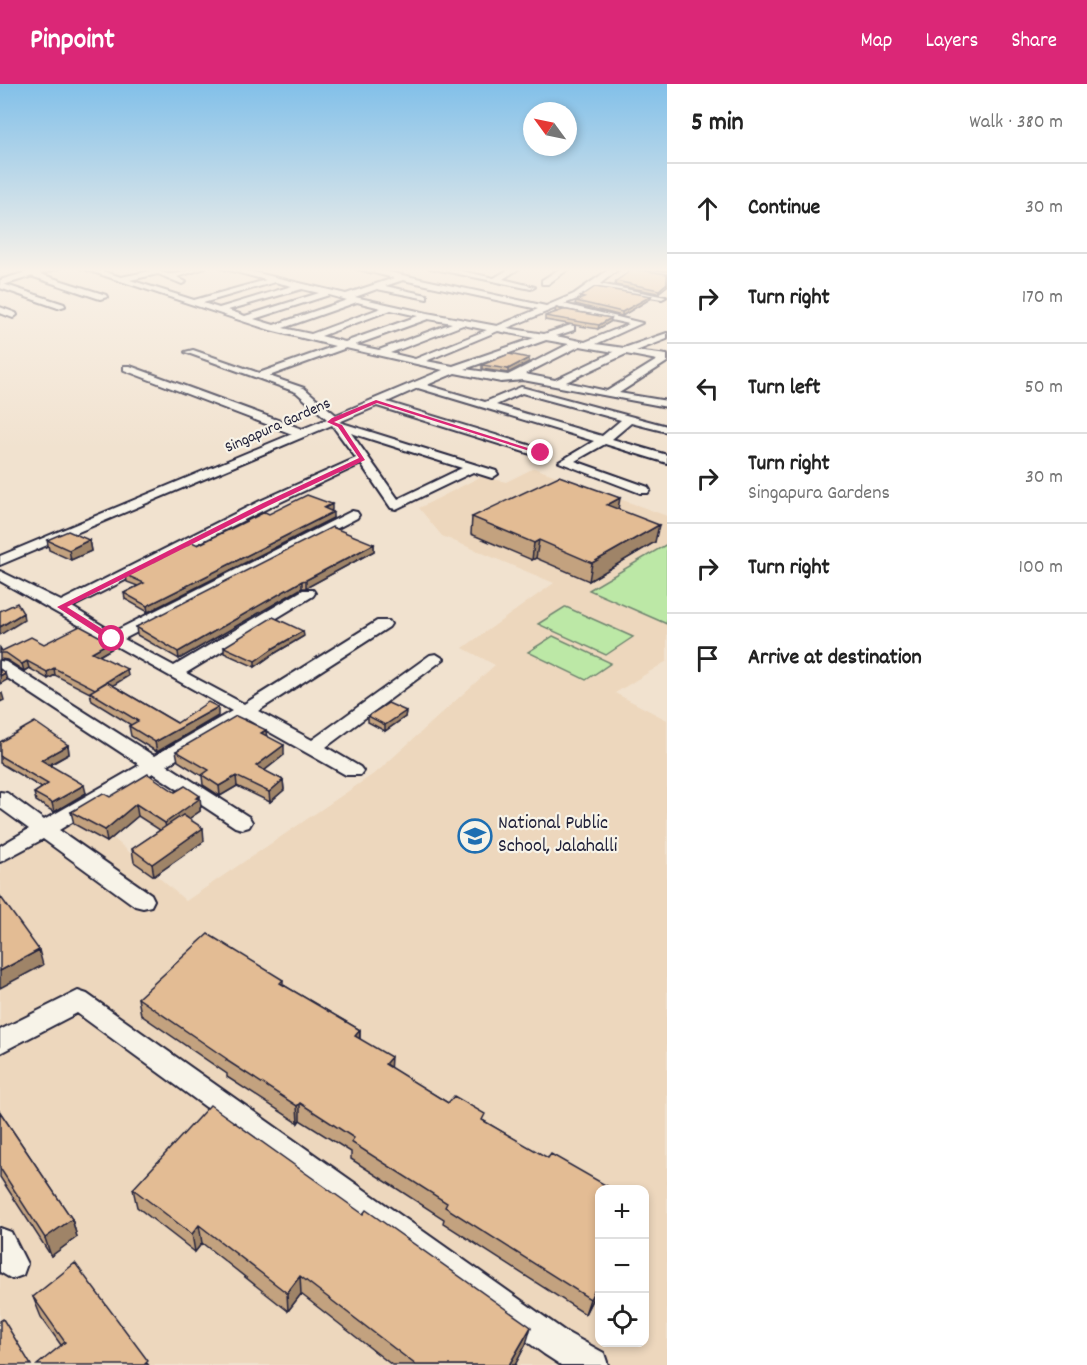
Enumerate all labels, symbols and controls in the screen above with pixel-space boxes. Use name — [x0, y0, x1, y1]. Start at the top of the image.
text: Pinpoint — [30, 22, 115, 62]
text: Map — [861, 27, 892, 57]
text: Layers — [925, 27, 978, 57]
text: Share — [1011, 27, 1057, 57]
north arrow — [523, 102, 577, 156]
text: 5 min — [691, 105, 744, 142]
text: Walk · 380 m — [969, 109, 1063, 137]
icon: ahead — [691, 192, 724, 225]
text: Continue — [748, 193, 820, 224]
text: 30 m — [1025, 194, 1063, 222]
icon: right — [691, 282, 724, 315]
text: Turn right — [748, 283, 830, 314]
text: 170 m — [1022, 284, 1063, 312]
icon: left — [691, 372, 724, 405]
text: Turn left — [748, 373, 820, 404]
text: 50 m — [1025, 374, 1063, 402]
street label: Singapura Gardens — [221, 392, 335, 460]
route end — [527, 439, 553, 465]
text: Turn right — [748, 449, 830, 480]
icon: right — [691, 462, 724, 495]
text: 30 m — [1025, 464, 1063, 492]
text: Singapura Gardens — [748, 480, 890, 508]
icon: right — [691, 552, 724, 585]
text: Turn right — [748, 553, 830, 584]
text: 100 m — [1019, 554, 1063, 582]
route start — [98, 625, 124, 651]
icon: arrive — [691, 642, 724, 675]
text: Arrive at destination — [748, 643, 922, 674]
place label: National Public School, Jalahalli — [498, 810, 618, 861]
school or university icon: National Public School, Jalahalli — [457, 818, 493, 854]
map controls — [595, 1185, 649, 1347]
button: + — [595, 1185, 649, 1239]
button: − — [595, 1239, 649, 1293]
button: locate — [595, 1293, 649, 1347]

